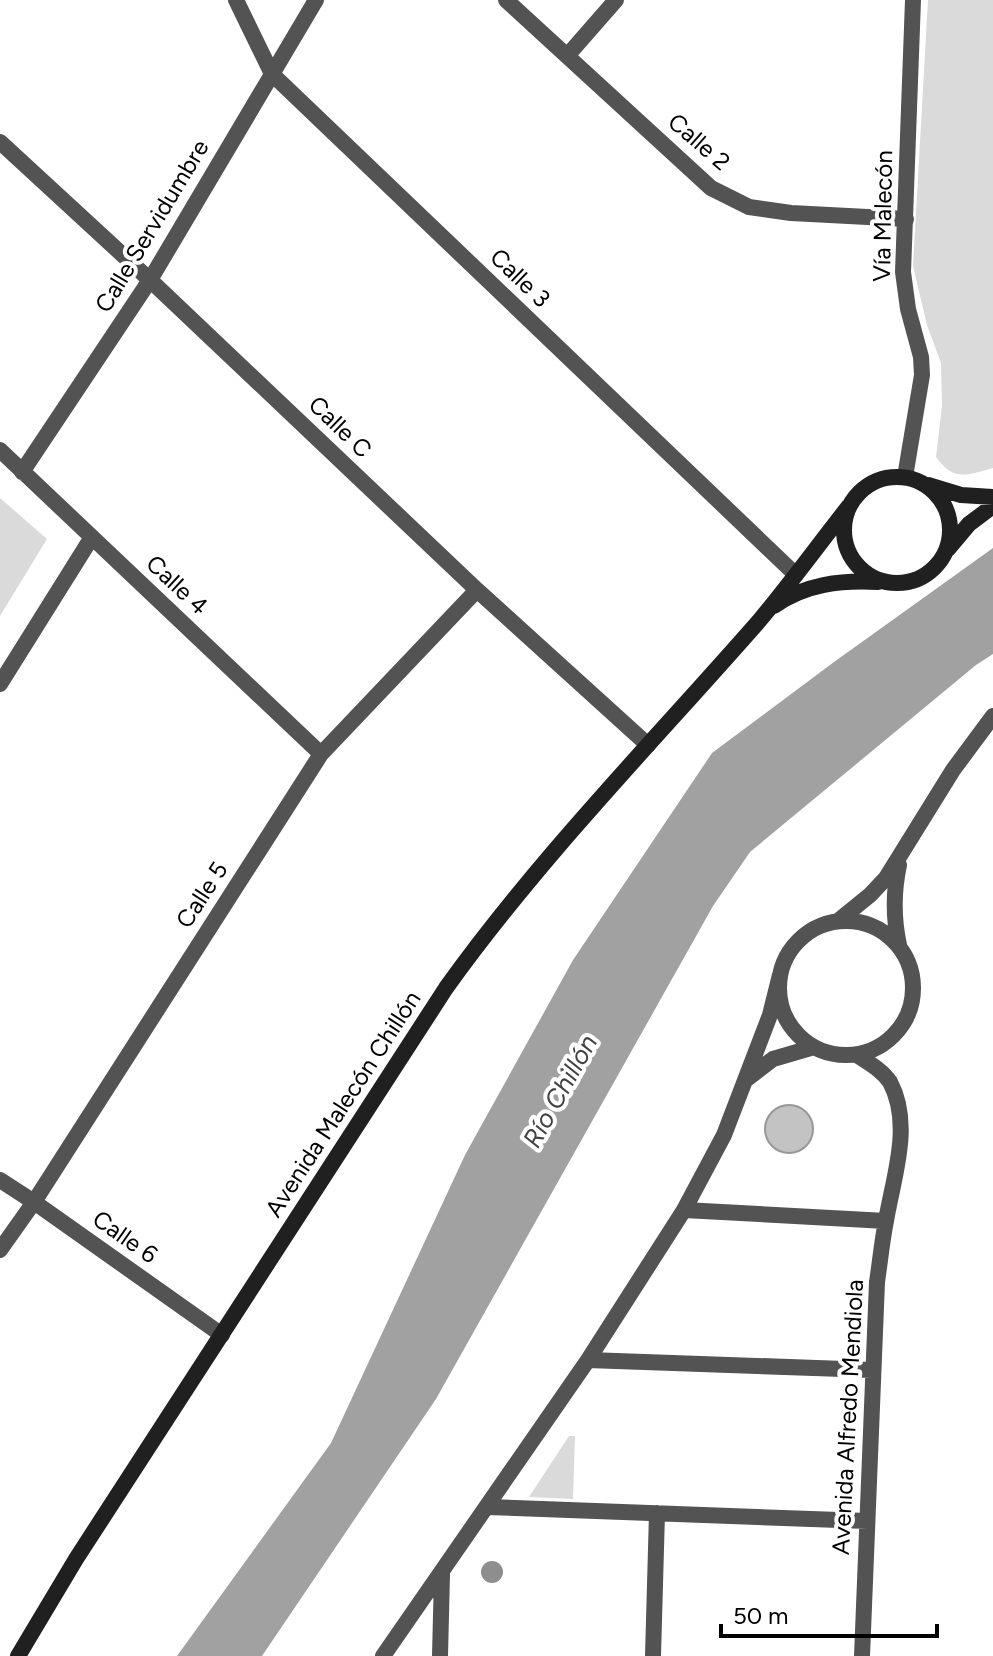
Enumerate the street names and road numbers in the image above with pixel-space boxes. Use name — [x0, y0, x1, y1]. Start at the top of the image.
street label: Calle 2 — [662, 107, 736, 176]
street label: Calle Servidumbre — [89, 134, 215, 317]
street label: Vía Malecón — [867, 150, 898, 282]
street label: Calle 3 — [484, 242, 556, 313]
street label: Calle C — [303, 390, 378, 464]
street label: Calle 4 — [140, 549, 214, 621]
street label: Calle 5 — [170, 856, 234, 933]
street label: Avenida Malecón Chillón — [259, 985, 427, 1222]
street label: Calle 6 — [87, 1204, 163, 1269]
street label: Avenida Alfredo Mendiola — [826, 1278, 869, 1555]

